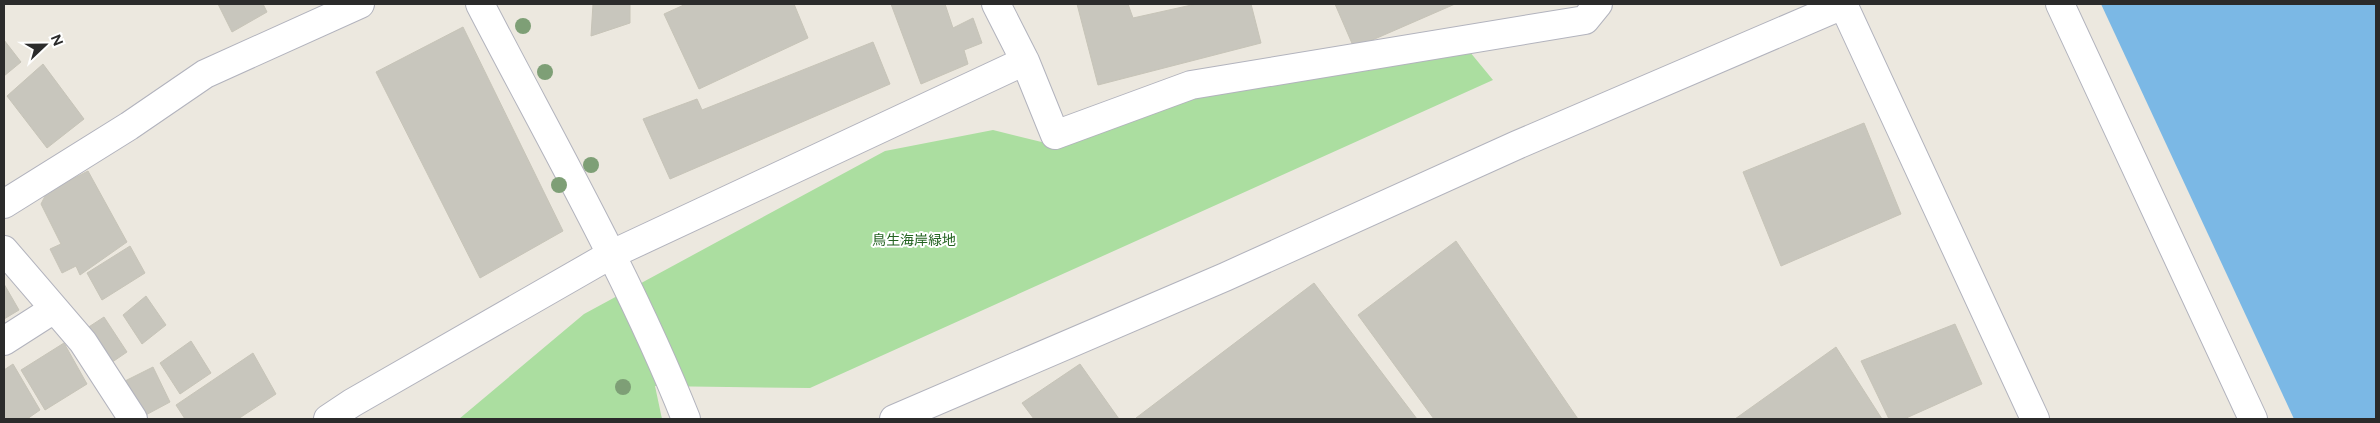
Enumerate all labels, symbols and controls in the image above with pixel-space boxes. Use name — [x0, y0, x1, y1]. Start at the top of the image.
north arrow — [20, 20, 70, 70]
text: N — [47, 32, 66, 49]
park label: 鳥生海岸緑地 — [872, 232, 956, 249]

